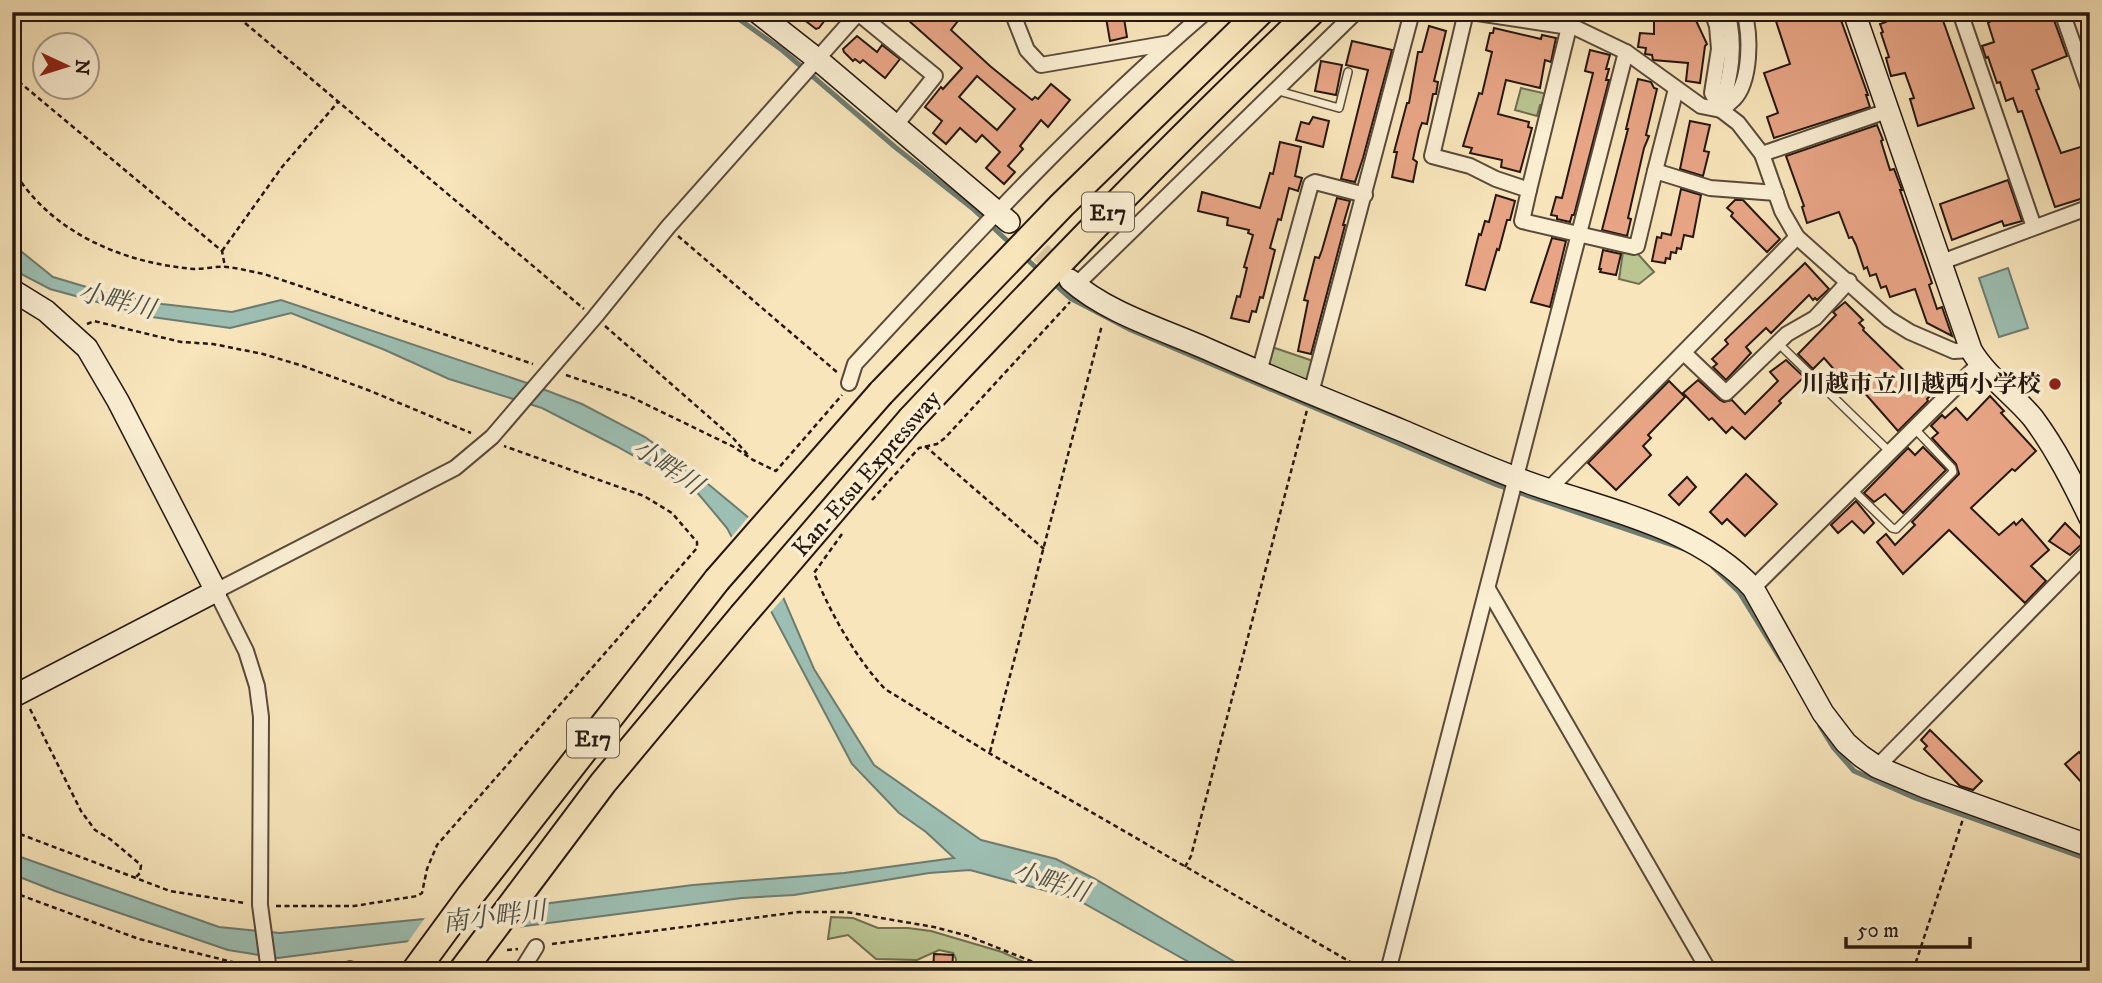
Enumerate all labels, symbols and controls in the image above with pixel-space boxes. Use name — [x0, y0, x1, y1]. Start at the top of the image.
north arrow — [32, 32, 102, 102]
text: N — [69, 58, 93, 76]
road number: E17 — [1082, 192, 1134, 232]
water label: 小畔川 — [75, 276, 161, 328]
place label: 川越市立川越西小学校 — [1801, 370, 2041, 400]
marker: 川越市立川越西小学校 — [2047, 376, 2063, 392]
street label: Kan-Etsu Expressway — [786, 384, 948, 563]
water label: 小畔川 — [626, 432, 711, 504]
road number: E17 — [567, 718, 619, 758]
water label: 小畔川 — [1008, 855, 1096, 911]
water label: 南小畔川 — [441, 894, 551, 940]
scale bar — [1846, 906, 1971, 950]
text: 50 m — [1857, 918, 1899, 944]

